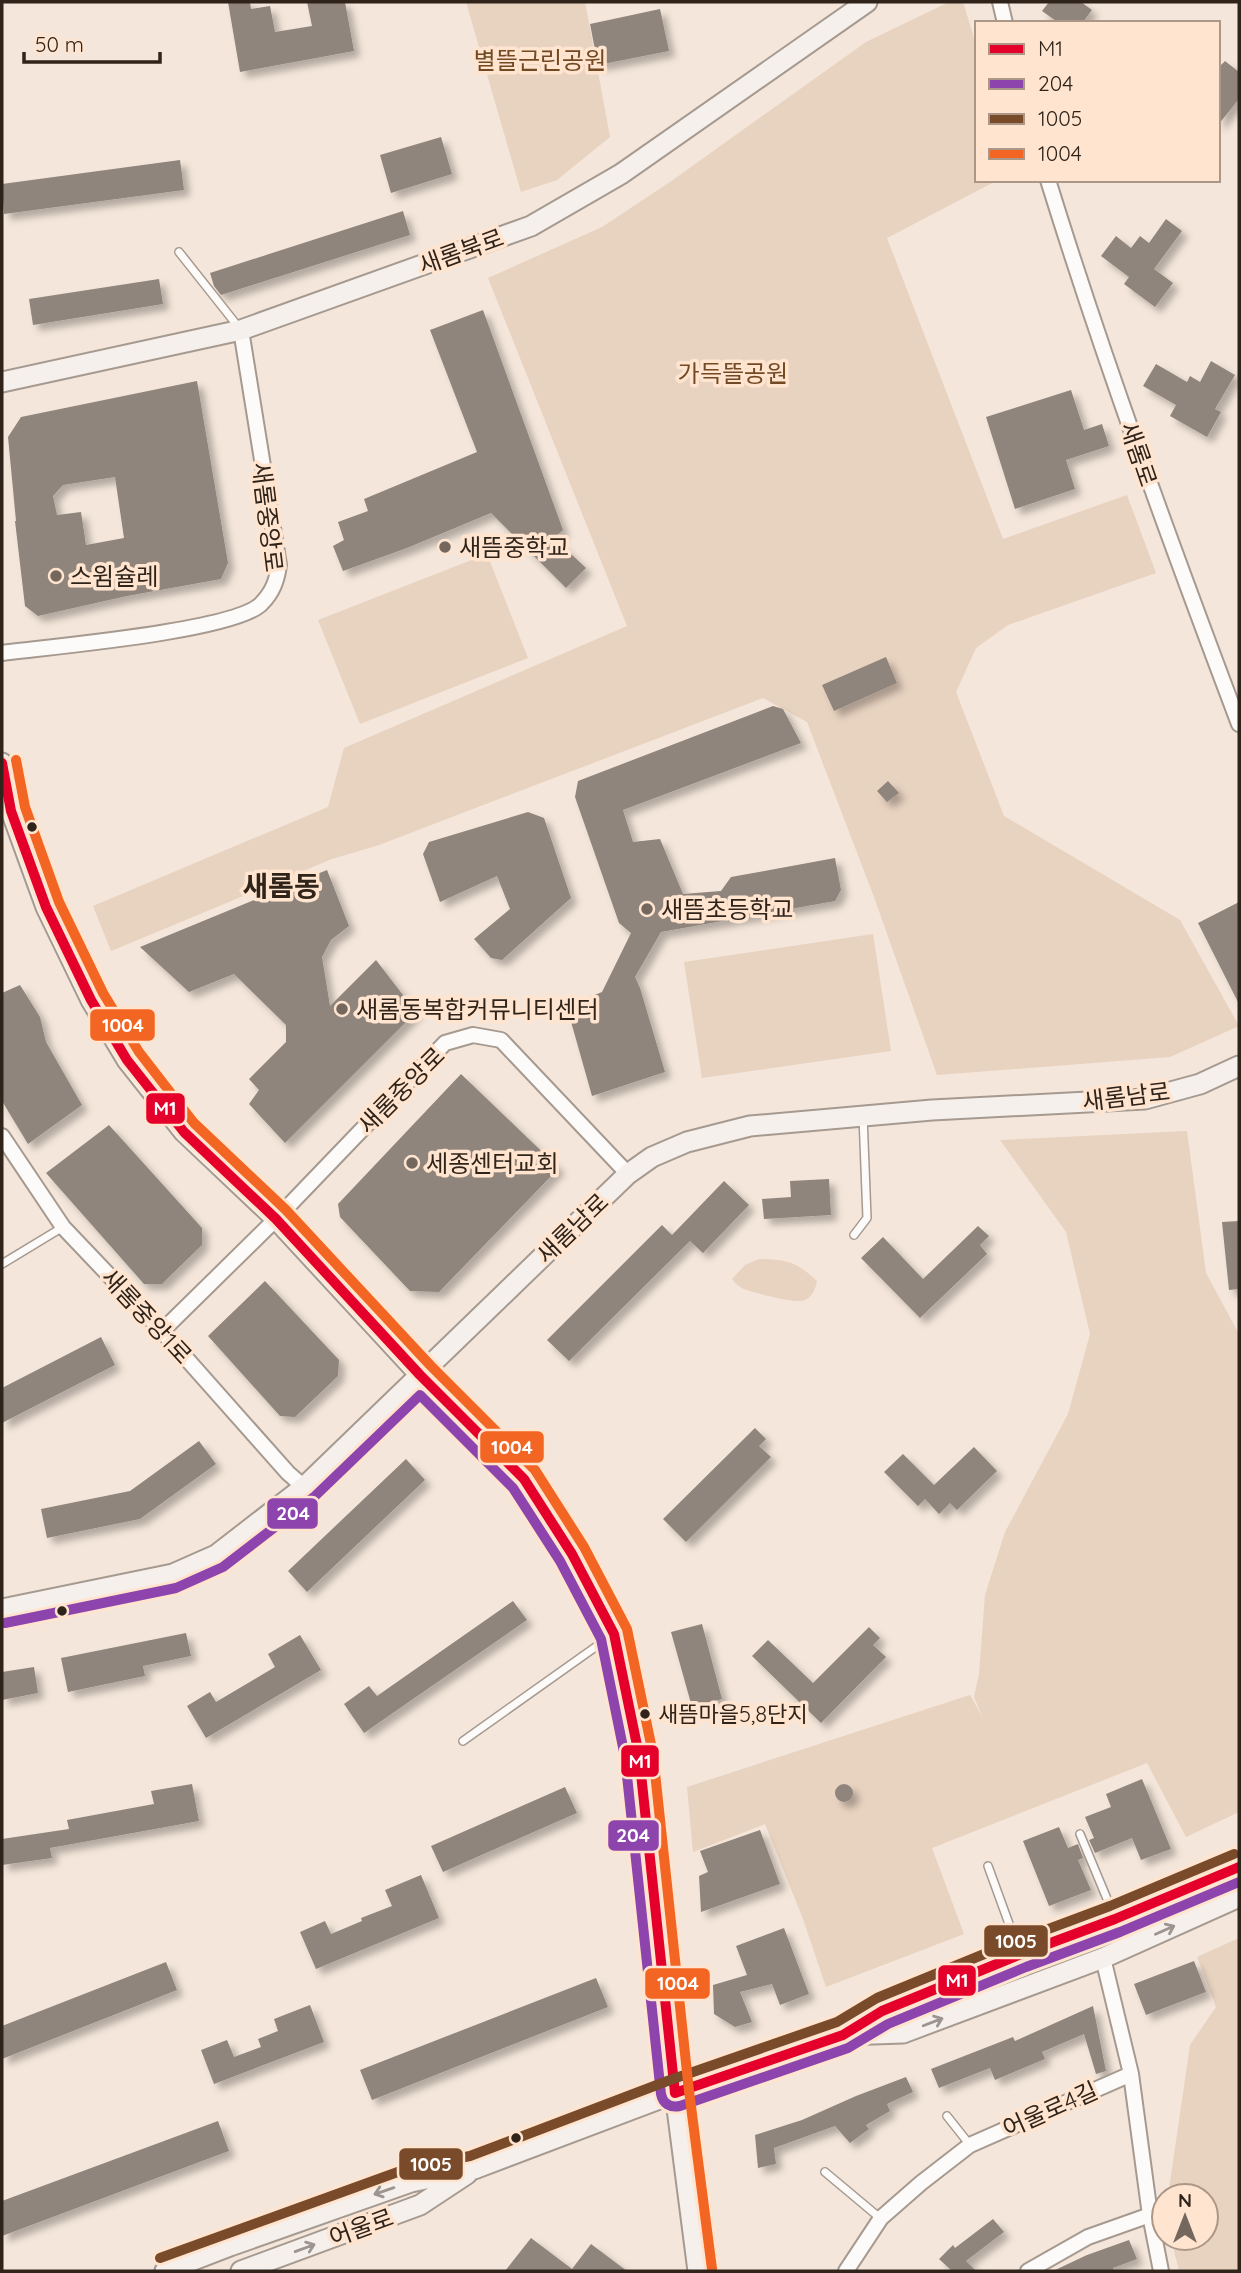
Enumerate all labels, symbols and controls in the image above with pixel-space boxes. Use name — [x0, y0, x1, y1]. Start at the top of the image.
scale bar — [24, 21, 161, 65]
legend — [975, 21, 1220, 182]
text: 50 m — [35, 31, 84, 57]
text: M1 — [1038, 35, 1063, 61]
park label: 별뜰근린공원 — [474, 45, 606, 75]
text: 204 — [1038, 70, 1073, 96]
text: 1005 — [1038, 105, 1082, 131]
text: 1004 — [1038, 140, 1082, 166]
street label: 새롬북로 — [414, 222, 508, 280]
park label: 가득뜰공원 — [678, 358, 788, 388]
street label: 새롬로 — [1114, 418, 1164, 490]
street label: 새롬중앙로 — [246, 460, 290, 574]
place label: 새뜸중학교 — [459, 532, 569, 562]
marker: 새뜸중학교 — [437, 539, 453, 555]
place label: 스윔슐레 — [70, 561, 158, 591]
marker: 스윔슐레 — [48, 568, 64, 584]
unlabelled marker — [25, 820, 39, 834]
district label: 새롬동 — [242, 868, 320, 903]
place label: 새뜸초등학교 — [661, 894, 793, 924]
marker: 새뜸초등학교 — [639, 901, 655, 917]
place label: 새롬동복합커뮤니티센터 — [356, 994, 599, 1024]
marker: 새롬동복합커뮤니티센터 — [334, 1001, 350, 1017]
line badge: 1004 — [89, 1008, 156, 1042]
text: 1004 — [102, 1013, 144, 1037]
street label: 새롬중앙로 — [351, 1040, 451, 1140]
street label: 새롬남로 — [1080, 1076, 1172, 1116]
line badge: M1 — [145, 1092, 186, 1125]
text: M1 — [154, 1096, 176, 1120]
place label: 세종센터교회 — [426, 1148, 558, 1178]
marker: 세종센터교회 — [404, 1155, 420, 1171]
street label: 새롬남로 — [530, 1187, 614, 1269]
street label: 새롬중앙1로 — [95, 1262, 199, 1370]
line badge: 1004 — [479, 1430, 545, 1464]
text: 1004 — [491, 1435, 533, 1459]
line badge: 204 — [266, 1497, 319, 1530]
text: 204 — [276, 1501, 310, 1525]
unlabelled marker — [55, 1604, 69, 1618]
place label: 새뜸마을5,8단지 — [658, 1700, 808, 1728]
marker: 새뜸마을5,8단지 — [638, 1707, 652, 1721]
line badge: M1 — [620, 1744, 660, 1778]
text: M1 — [629, 1749, 651, 1773]
line badge: 204 — [607, 1819, 660, 1852]
text: 204 — [616, 1823, 650, 1847]
one-way arrow — [1154, 1923, 1175, 1936]
line badge: 1005 — [983, 1924, 1049, 1958]
text: 1005 — [995, 1929, 1037, 1953]
line badge: M1 — [937, 1964, 977, 1997]
line badge: 1004 — [644, 1967, 711, 2000]
text: M1 — [946, 1968, 968, 1992]
text: 1004 — [657, 1971, 699, 1995]
one-way arrow — [922, 2015, 944, 2027]
street label: 어울로4길 — [998, 2075, 1102, 2143]
unlabelled marker — [509, 2131, 523, 2145]
line badge: 1005 — [398, 2147, 464, 2181]
text: 1005 — [410, 2152, 452, 2176]
north arrow — [1150, 2182, 1220, 2252]
one-way arrow — [373, 2186, 395, 2199]
text: N — [1178, 2188, 1192, 2212]
street label: 어울로 — [325, 2202, 397, 2252]
one-way arrow — [293, 2241, 315, 2253]

